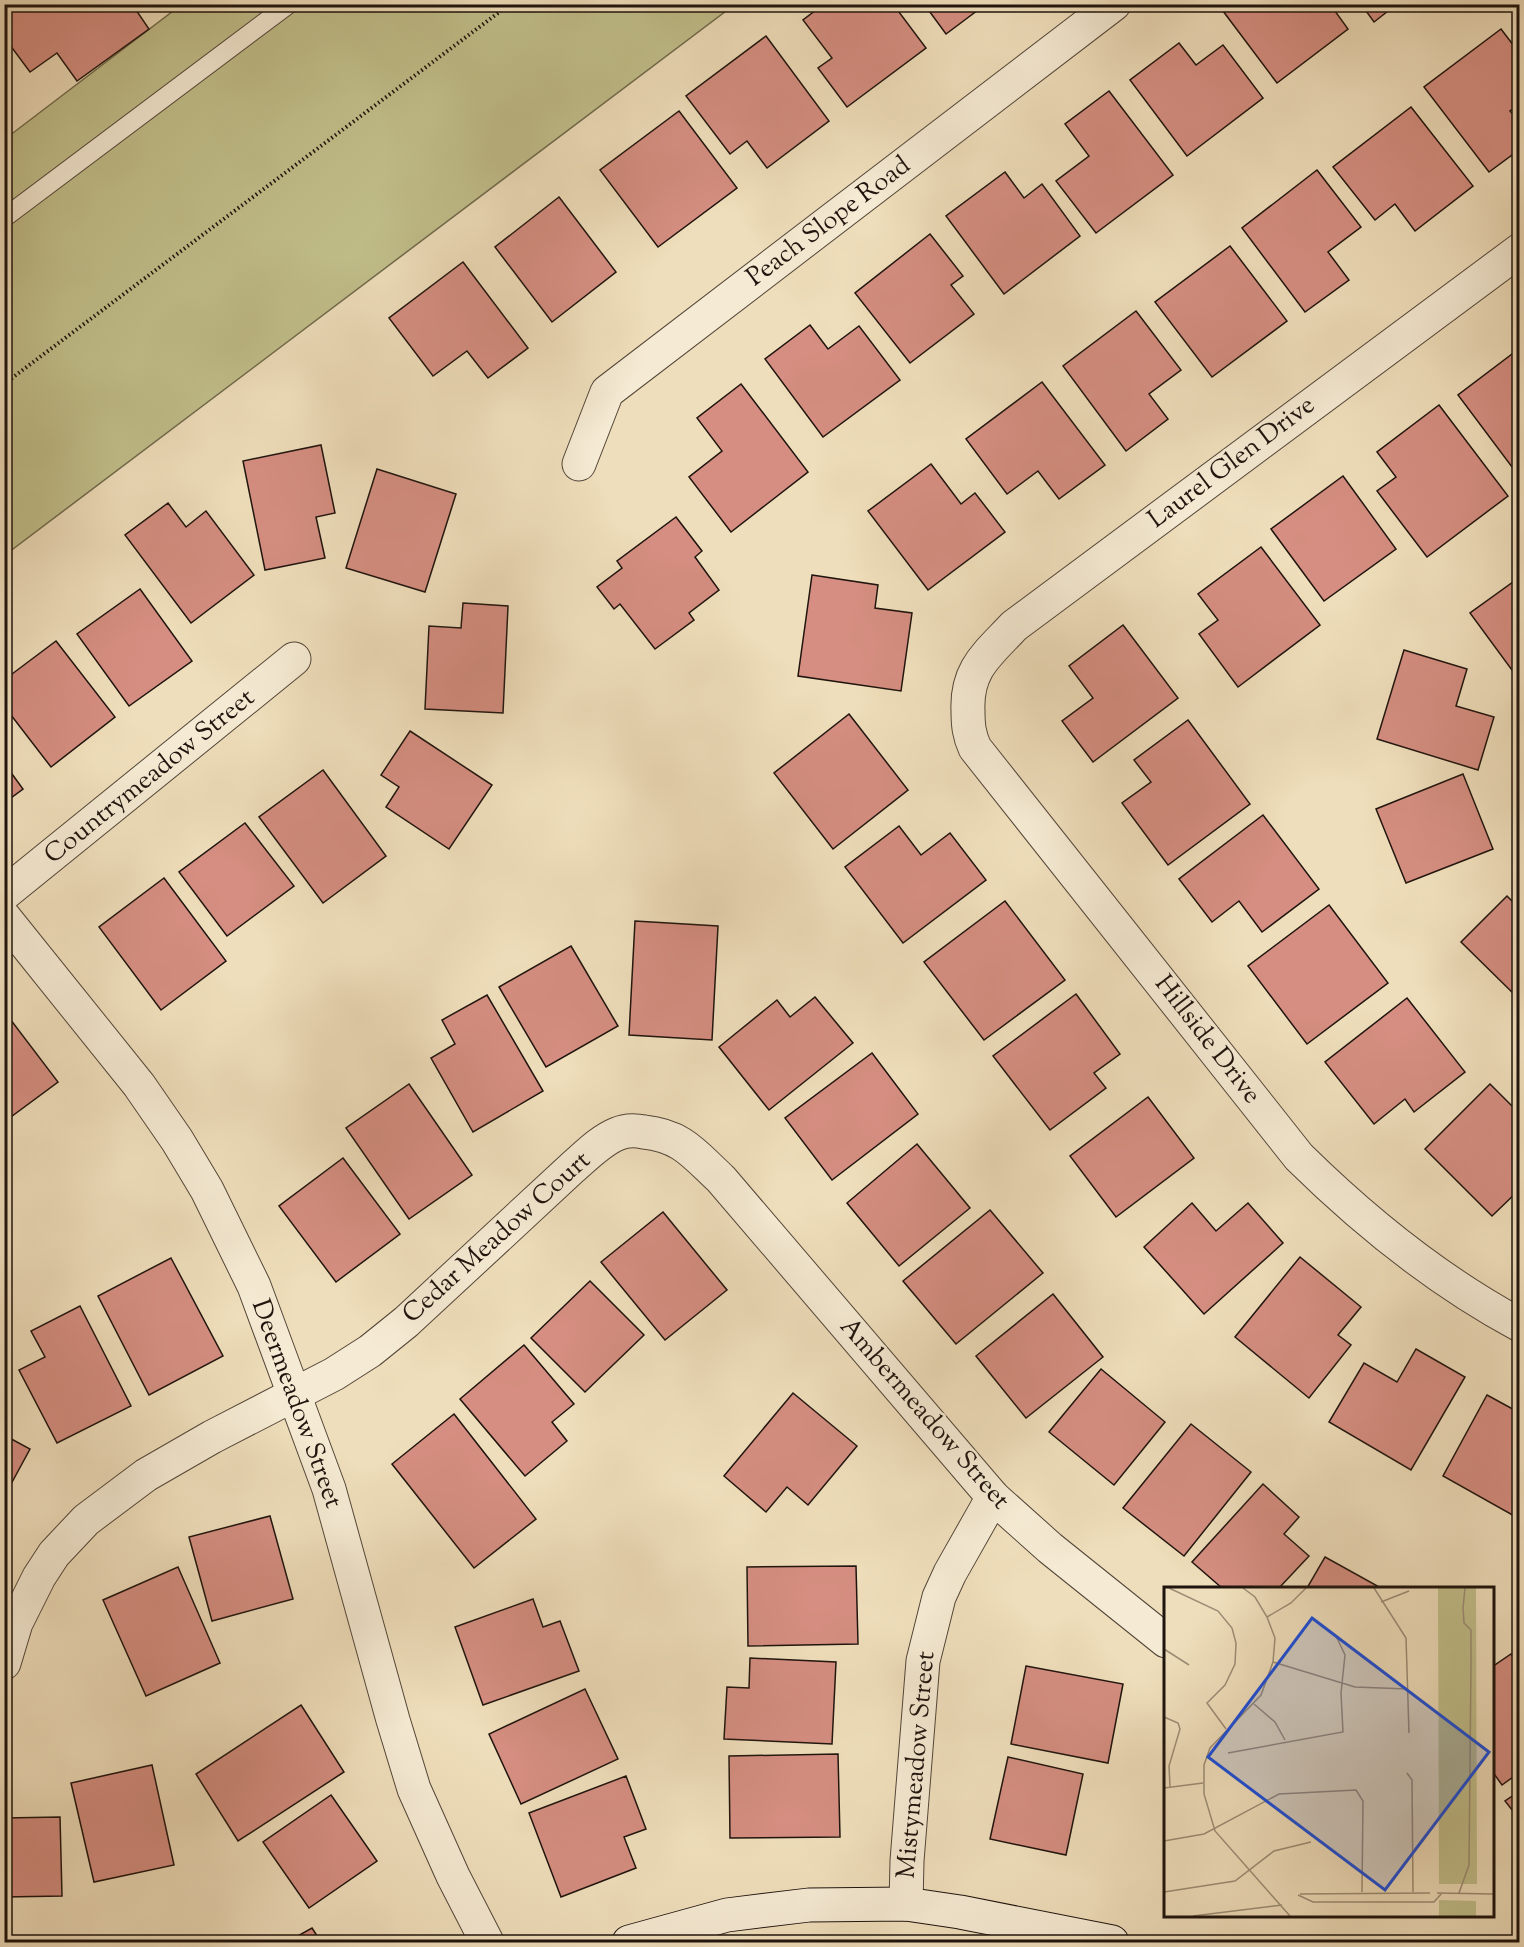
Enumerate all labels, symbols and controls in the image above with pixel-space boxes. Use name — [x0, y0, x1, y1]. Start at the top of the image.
street label: Peach Slope Road — [739, 148, 919, 296]
street label: Laurel Glen Drive — [1141, 388, 1323, 538]
street label: Countrymeadow Street — [37, 680, 263, 874]
street label: Hillside Drive — [1145, 968, 1269, 1112]
street label: Cedar Meadow Court — [395, 1143, 599, 1333]
street label: Deermeadow Street — [241, 1295, 351, 1514]
street label: Ambermeadow Street — [830, 1310, 1018, 1518]
inset map — [1164, 1587, 1494, 1917]
street label: Mistymeadow Street — [889, 1650, 945, 1880]

